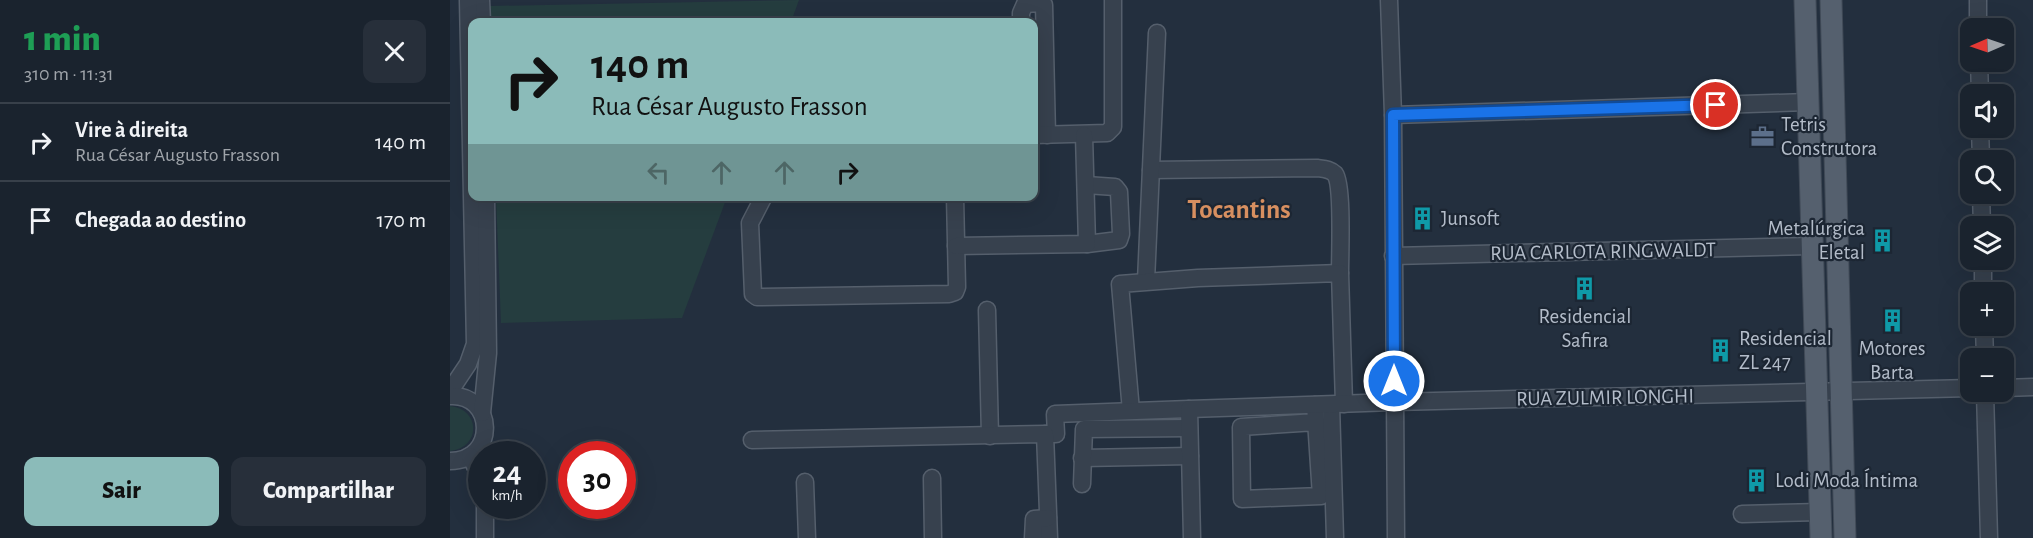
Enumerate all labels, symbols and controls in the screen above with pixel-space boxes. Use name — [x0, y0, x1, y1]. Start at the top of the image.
north arrow — [1960, 18, 2014, 72]
map controls — [1960, 18, 2014, 402]
button: close — [363, 20, 426, 83]
text: 1 min — [24, 21, 101, 57]
icon: right — [492, 42, 570, 120]
text: 140 m — [591, 44, 689, 86]
text: 310 m · 11:31 — [24, 64, 114, 84]
pin — [1690, 79, 1741, 130]
button: sound — [1960, 84, 2014, 138]
icon: arrive — [1699, 88, 1732, 121]
text: Rua César Augusto Frasson — [591, 93, 868, 120]
place label: Tetris Construtora — [1781, 114, 1877, 159]
text: Vire à direita — [75, 119, 188, 141]
office icon: Tetris Construtora — [1750, 123, 1776, 149]
icon: right — [24, 126, 57, 159]
text: 140 m — [375, 131, 426, 153]
text: Rua César Augusto Frasson — [75, 145, 280, 165]
button: search — [1960, 150, 2014, 204]
icon: left — [642, 156, 675, 189]
icon: ahead — [705, 156, 738, 189]
icon: ahead — [768, 156, 801, 189]
icon: right — [831, 156, 864, 189]
district label: Tocantins — [1187, 196, 1291, 223]
icon: arrive — [24, 204, 57, 237]
building icon: Junsoft — [1410, 205, 1436, 231]
place label: Junsoft — [1441, 208, 1500, 229]
text: Chegada ao destino — [75, 209, 246, 231]
text: 170 m — [376, 209, 426, 231]
button: layers — [1960, 216, 2014, 270]
place label: Metalúrgica Eletal — [1767, 218, 1865, 263]
building icon: Metalúrgica Eletal — [1870, 227, 1896, 253]
street label: RUA CARLOTA RINGWALDT — [1490, 239, 1716, 264]
building icon: Residencial Safira — [1572, 275, 1598, 301]
button: + — [1960, 282, 2014, 336]
place label: Residencial Safira — [1539, 306, 1631, 351]
building icon: Motores Barta — [1879, 307, 1905, 333]
place label: Residencial ZL 247 — [1739, 328, 1832, 373]
building icon: Residencial ZL 247 — [1708, 337, 1734, 363]
place label: Motores Barta — [1858, 338, 1926, 383]
button: − — [1960, 348, 2014, 402]
position arrow — [1362, 349, 1426, 413]
street label: RUA ZULMIR LONGHI — [1516, 385, 1694, 410]
speed limit sign: 30 — [558, 441, 636, 519]
button: Sair — [24, 457, 219, 526]
button: Compartilhar — [231, 457, 426, 526]
text: 24 — [492, 458, 522, 488]
building icon: Lodi Moda Íntima — [1744, 467, 1770, 493]
place label: Lodi Moda Íntima — [1775, 468, 1919, 491]
text: km/h — [492, 488, 522, 503]

